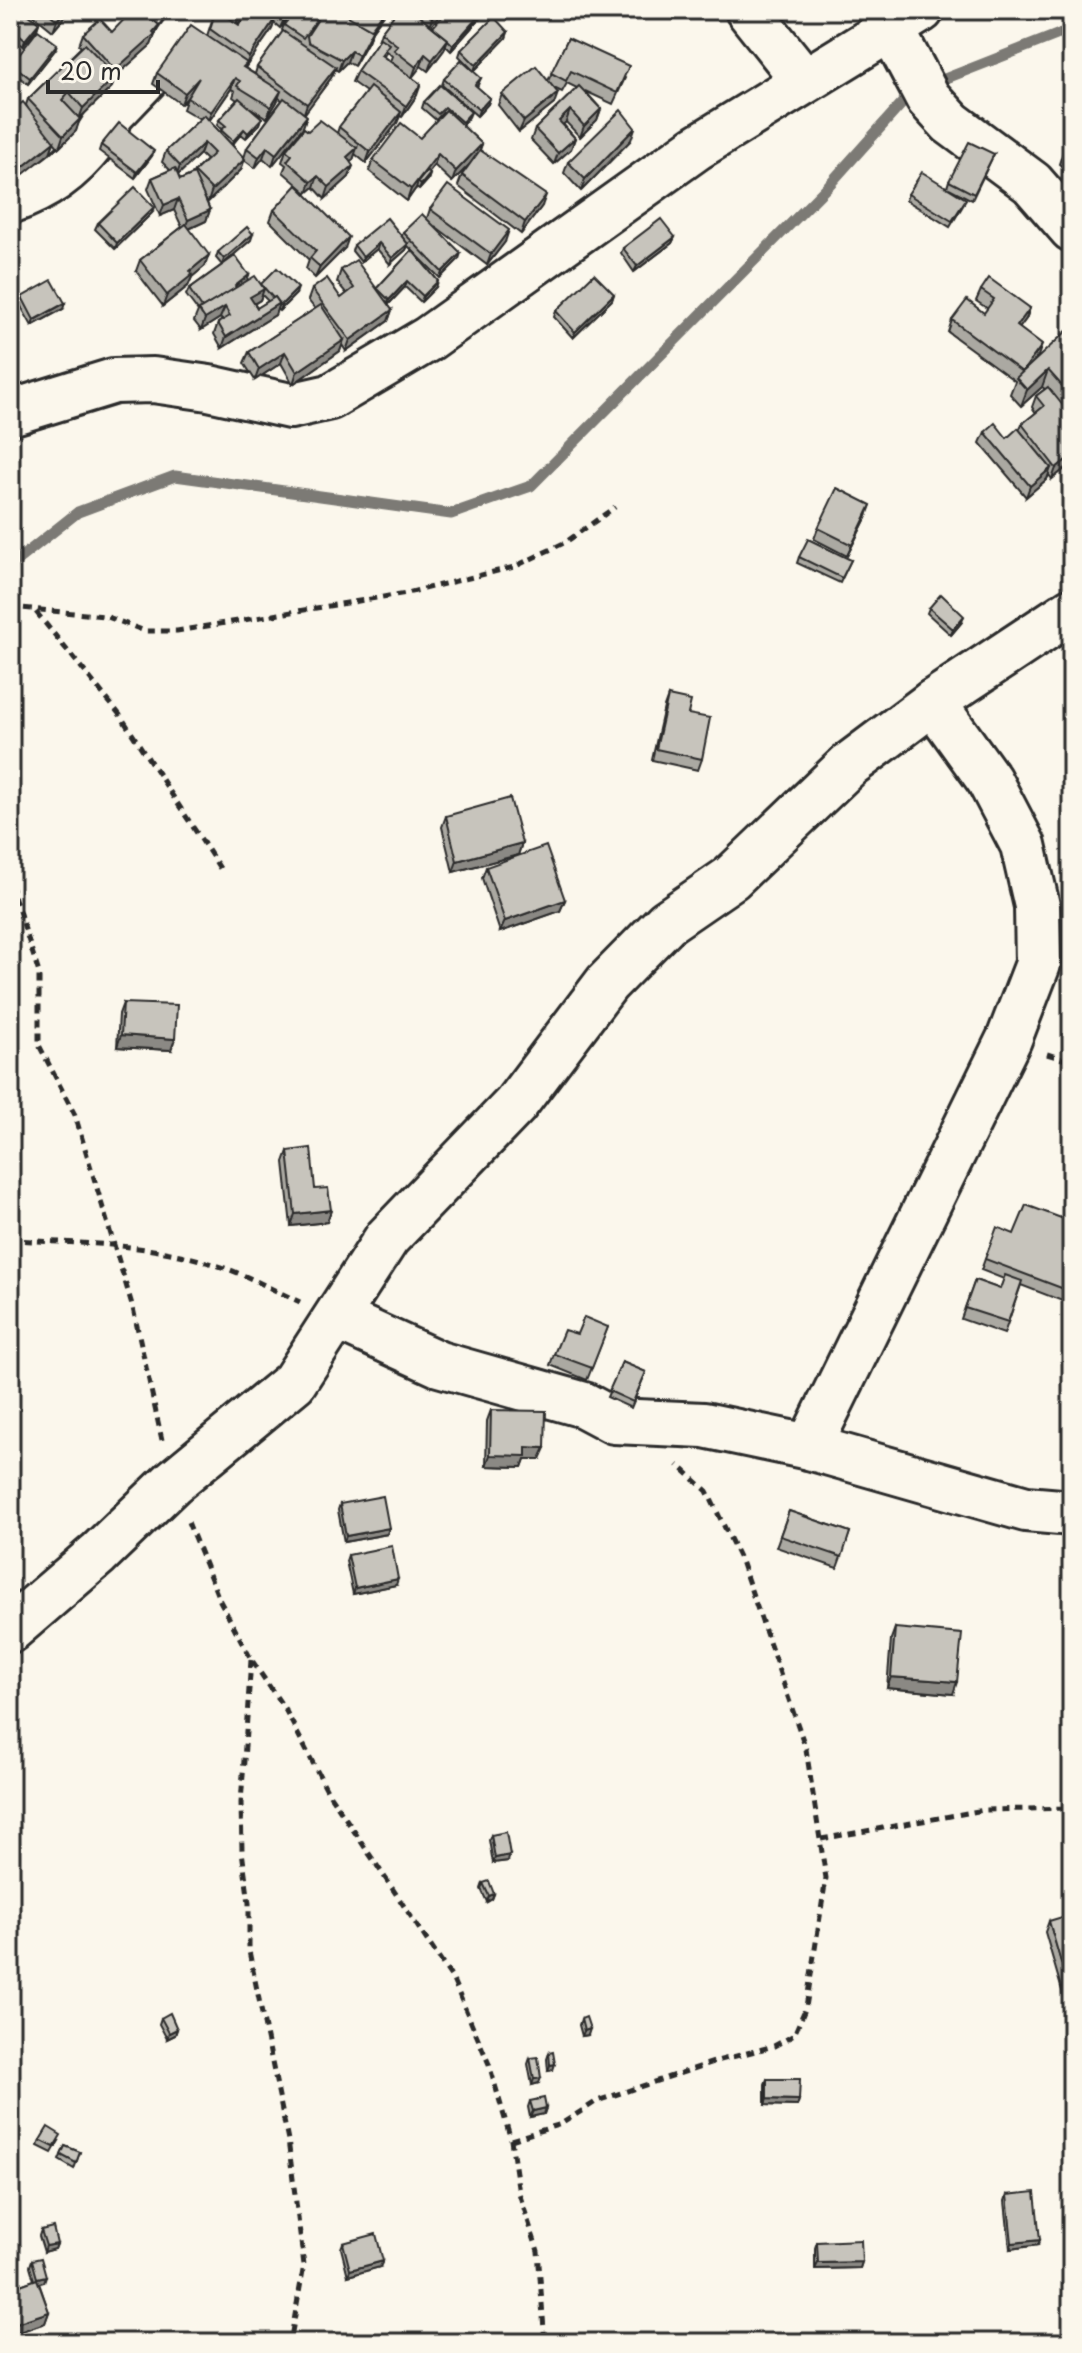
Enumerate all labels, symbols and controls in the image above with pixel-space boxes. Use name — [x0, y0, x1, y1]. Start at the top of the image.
scale bar — [48, 44, 158, 94]
text: 20 m — [60, 52, 122, 88]

